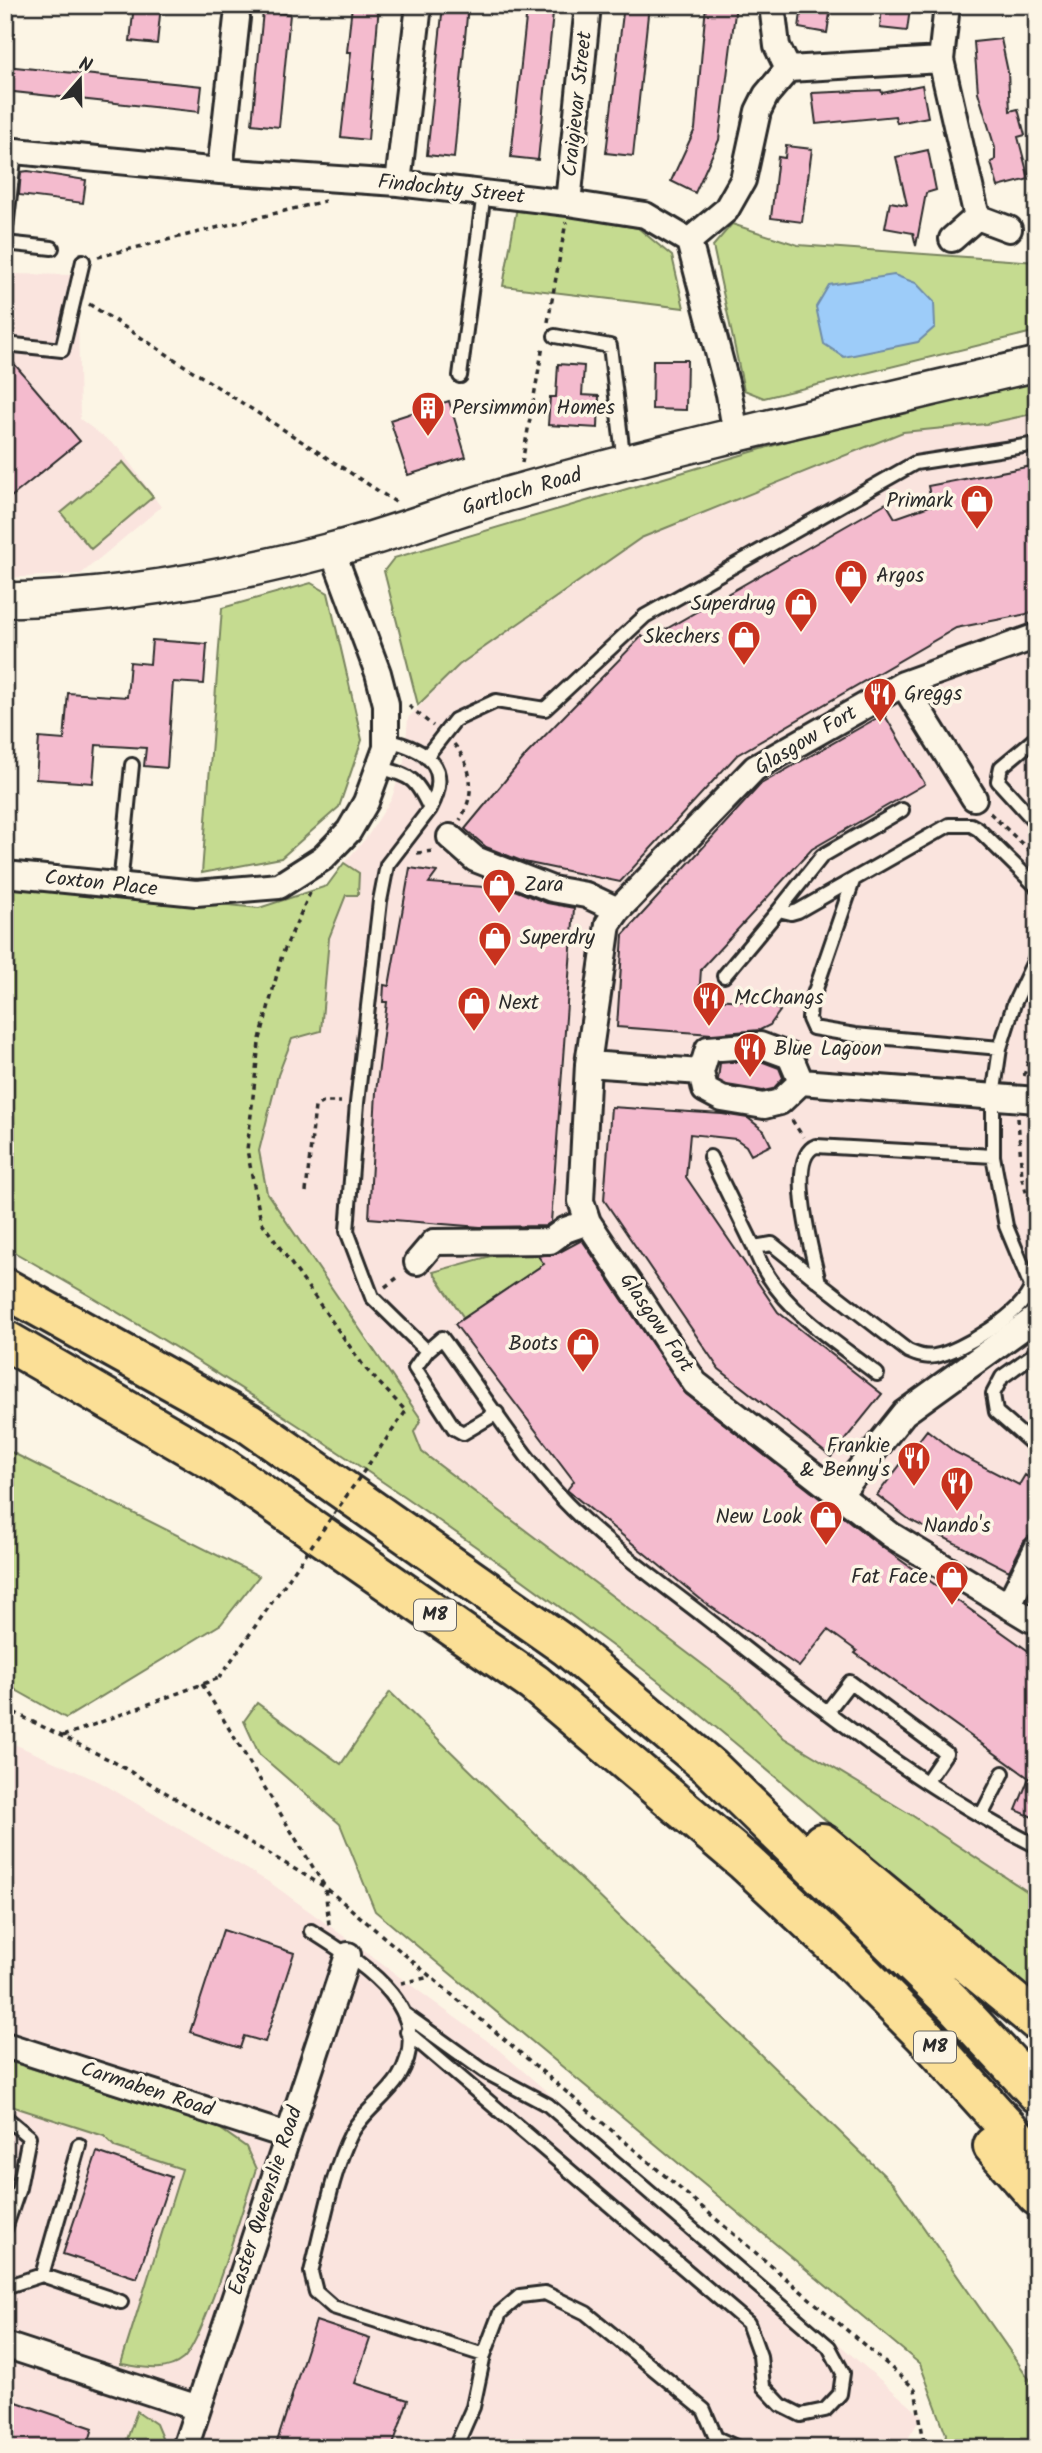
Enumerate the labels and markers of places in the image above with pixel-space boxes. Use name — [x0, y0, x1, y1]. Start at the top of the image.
building icon: Persimmon Homes — [409, 389, 447, 438]
place label: Persimmon Homes — [452, 392, 615, 425]
shop icon: Primark — [958, 482, 996, 531]
place label: Primark — [886, 485, 953, 518]
shop icon: Argos — [832, 557, 870, 606]
place label: Argos — [876, 560, 924, 593]
shop icon: Superdrug — [782, 585, 820, 634]
place label: Superdrug — [691, 588, 776, 621]
shop icon: Skechers — [725, 618, 763, 667]
place label: Skechers — [644, 621, 720, 654]
restaurant icon: Greggs — [861, 675, 899, 724]
place label: Greggs — [904, 678, 962, 711]
shop icon: Zara — [480, 866, 518, 915]
place label: Zara — [524, 869, 564, 902]
shop icon: Superdry — [476, 919, 514, 968]
place label: Superdry — [520, 922, 595, 955]
restaurant icon: McChangs — [690, 979, 728, 1028]
place label: McChangs — [734, 982, 824, 1015]
shop icon: Next — [455, 984, 493, 1033]
place label: Next — [498, 987, 540, 1020]
restaurant icon: Blue Lagoon — [731, 1030, 769, 1079]
place label: Blue Lagoon — [774, 1033, 882, 1066]
shop icon: Boots — [564, 1325, 602, 1374]
place label: Boots — [509, 1328, 558, 1361]
place label: Frankie & Benny's — [800, 1430, 891, 1487]
restaurant icon: Frankie & Benny's — [895, 1439, 933, 1488]
restaurant icon: Nando's — [938, 1464, 976, 1513]
shop icon: New Look — [807, 1498, 845, 1547]
place label: New Look — [715, 1501, 802, 1534]
place label: Nando's — [923, 1510, 991, 1543]
shop icon: Fat Face — [933, 1558, 971, 1607]
place label: Fat Face — [851, 1561, 929, 1594]

